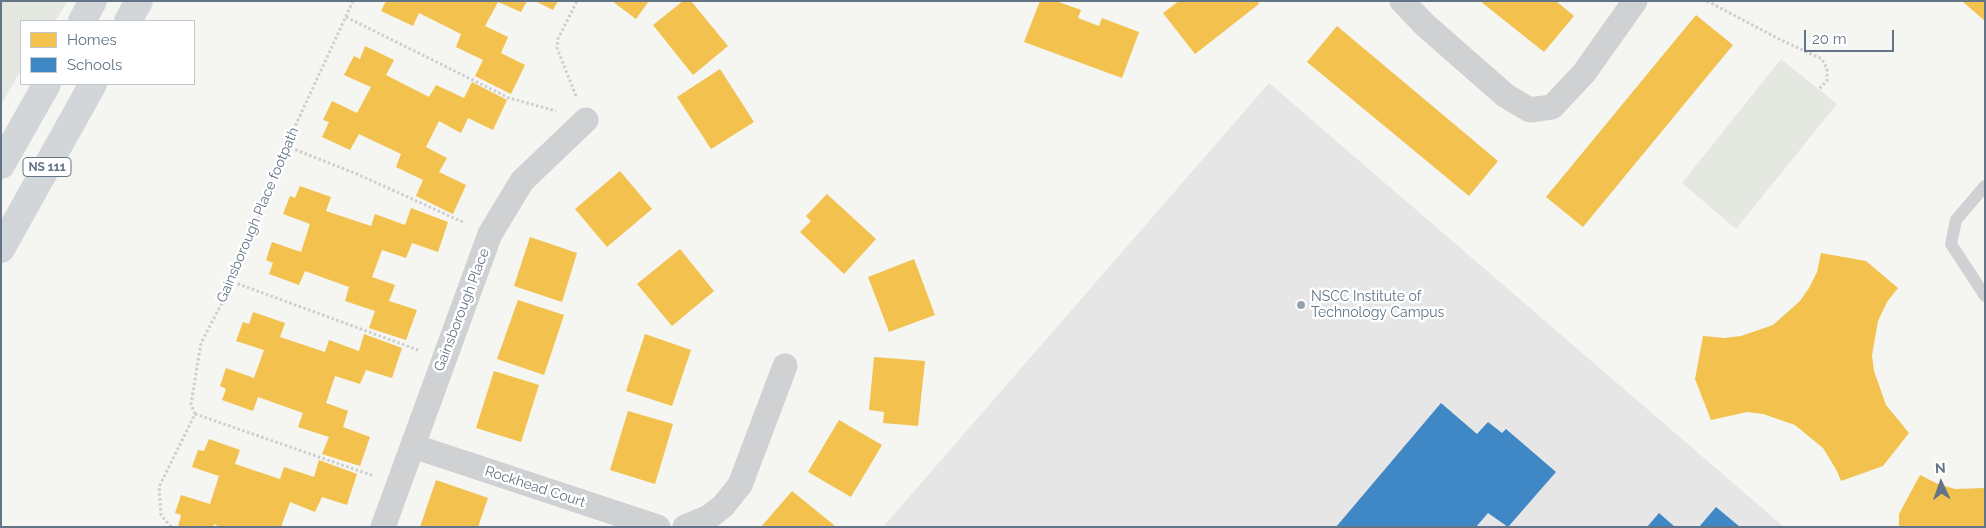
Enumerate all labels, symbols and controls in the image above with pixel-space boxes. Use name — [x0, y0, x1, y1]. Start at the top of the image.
legend — [20, 20, 195, 85]
scale bar — [1806, 20, 1896, 52]
text: 20 m — [1812, 30, 1847, 48]
text: Homes — [67, 31, 117, 49]
text: Schools — [67, 56, 122, 74]
street label: Gainsborough Place footpath — [213, 125, 303, 305]
road number: NS 111 — [23, 158, 71, 176]
street label: Gainsborough Place — [431, 246, 493, 374]
place label: NSCC Institute of Technology Campus — [1311, 289, 1444, 322]
marker: NSCC Institute of Technology Campus — [1295, 299, 1307, 311]
north arrow — [1916, 458, 1966, 508]
text: N — [1934, 460, 1946, 476]
street label: Rockhead Court — [483, 463, 587, 511]

